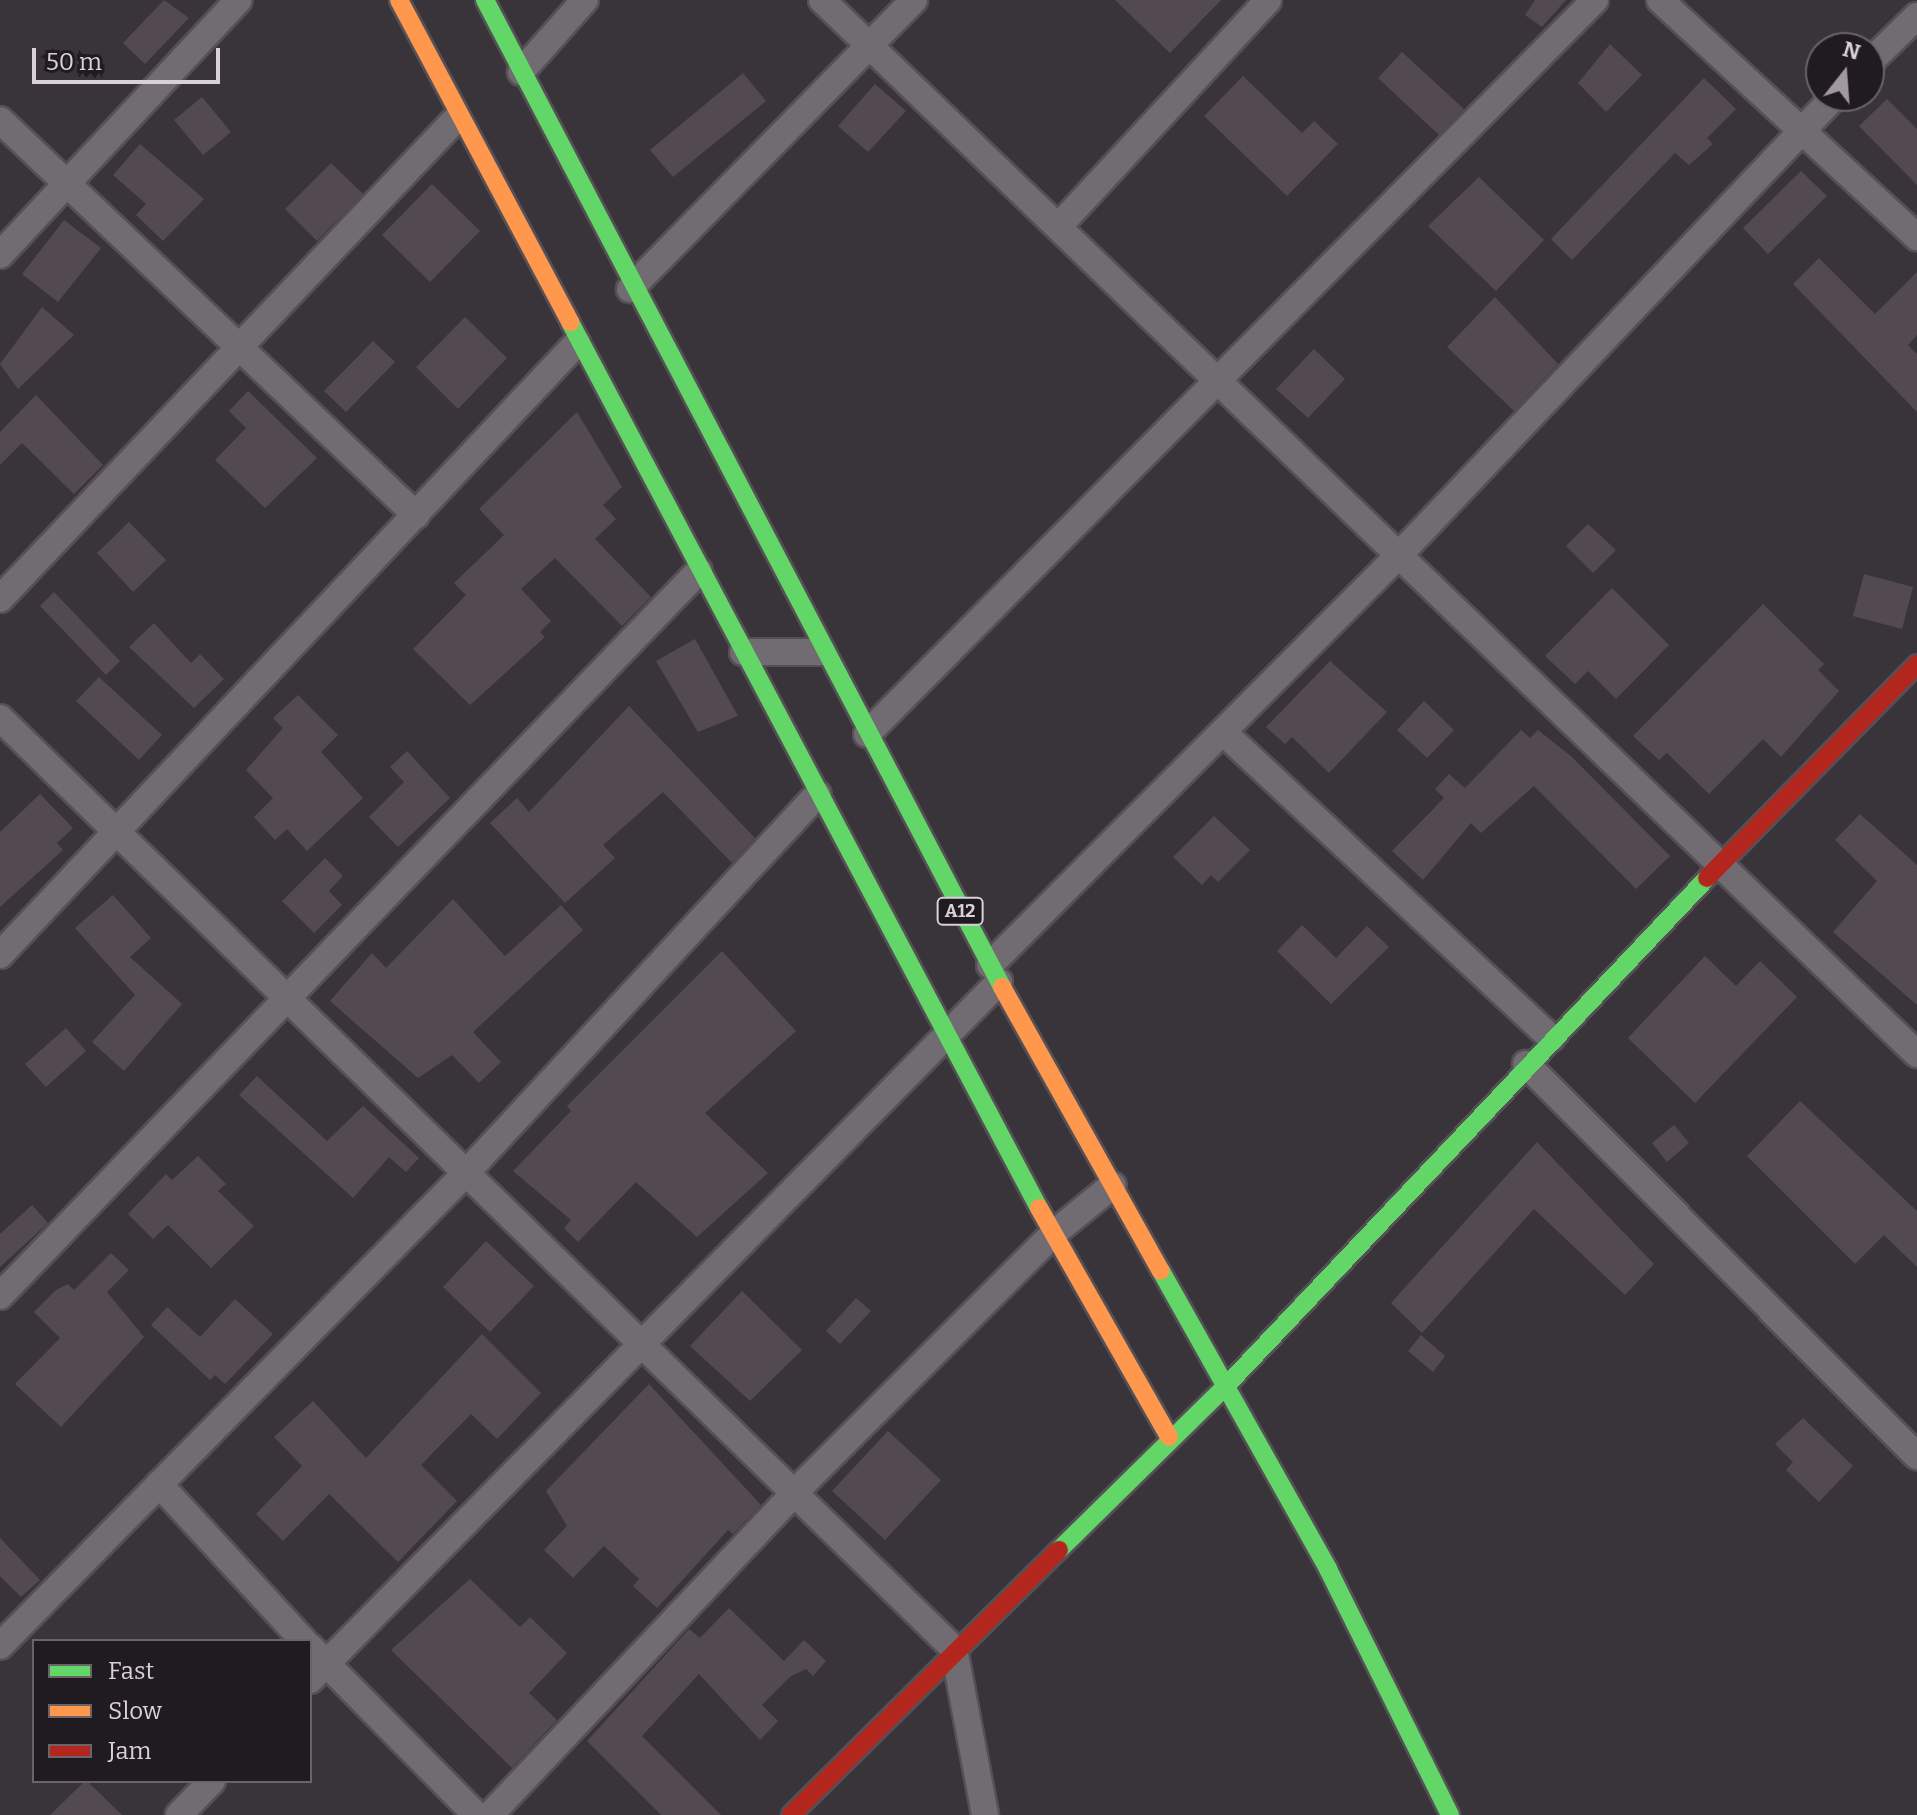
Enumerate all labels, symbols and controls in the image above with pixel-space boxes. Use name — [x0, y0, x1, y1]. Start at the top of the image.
scale bar — [36, 32, 224, 82]
north arrow — [1805, 32, 1885, 112]
text: N — [1840, 35, 1864, 66]
text: 50 m — [46, 48, 102, 76]
road number: A12 — [936, 897, 984, 925]
legend — [32, 1639, 312, 1783]
text: Fast — [108, 1657, 154, 1685]
text: Slow — [108, 1697, 162, 1725]
text: Jam — [108, 1737, 151, 1765]

